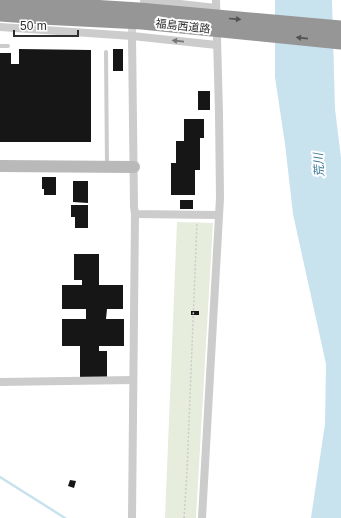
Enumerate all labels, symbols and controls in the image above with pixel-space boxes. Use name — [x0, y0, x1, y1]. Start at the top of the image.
scale bar — [14, 12, 78, 38]
one-way arrow — [229, 15, 241, 22]
street label: 福島西道路 — [155, 17, 211, 35]
text: 50 m — [20, 19, 47, 33]
one-way arrow — [296, 35, 308, 41]
one-way arrow — [172, 38, 184, 44]
water label: 荒川 — [311, 151, 327, 177]

